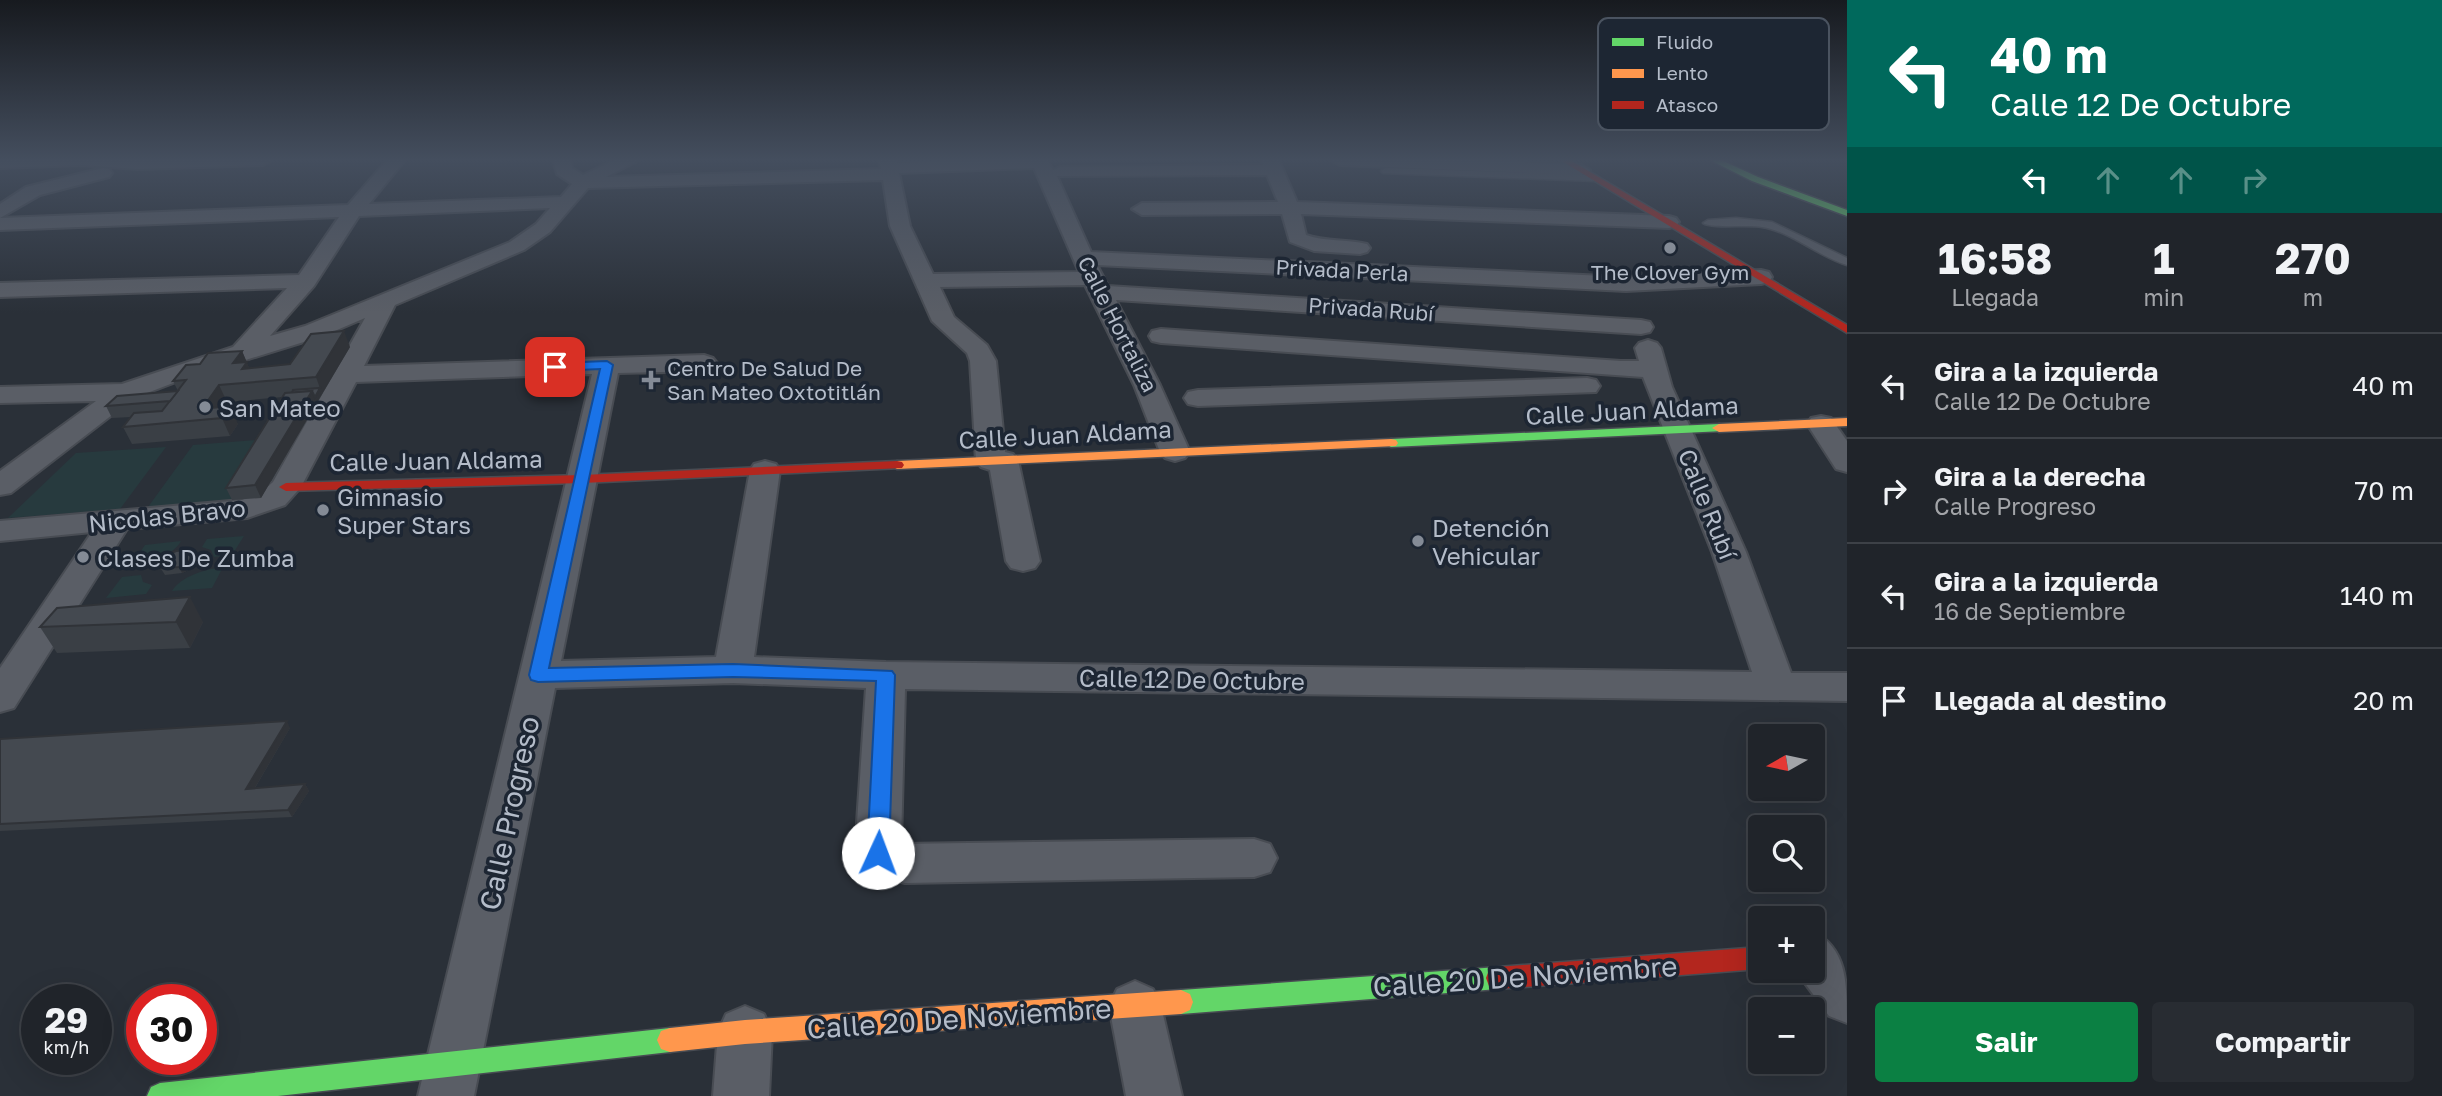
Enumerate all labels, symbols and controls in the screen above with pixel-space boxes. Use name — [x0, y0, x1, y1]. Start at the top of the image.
legend — [1598, 18, 1829, 130]
text: 40 m — [1990, 25, 2108, 84]
icon: left — [1875, 28, 1966, 119]
text: Fluido — [1656, 30, 1713, 53]
text: Lento — [1656, 61, 1708, 84]
text: Calle 12 De Octubre — [1990, 85, 2291, 123]
text: Atasco — [1656, 93, 1718, 116]
icon: left — [2016, 161, 2054, 199]
icon: ahead — [2089, 161, 2127, 199]
icon: ahead — [2162, 161, 2200, 199]
icon: right — [2235, 161, 2273, 199]
text: 16:58 — [1938, 233, 2052, 283]
text: 1 — [2153, 233, 2175, 283]
text: 270 — [2275, 233, 2351, 283]
marker: The Clover Gym — [1662, 240, 1678, 256]
street label: Calle Hortaliza — [1073, 252, 1163, 396]
street label: Privada Perla — [1275, 254, 1409, 286]
place label: The Clover Gym — [1591, 259, 1749, 285]
text: Llegada — [1951, 283, 2039, 311]
text: min — [2143, 283, 2184, 311]
text: m — [2303, 283, 2323, 311]
street label: Privada Rubí — [1307, 292, 1436, 326]
pin — [525, 337, 585, 397]
icon: arrive — [536, 348, 574, 386]
place label: Centro De Salud De San Mateo Oxtotitlán — [667, 355, 881, 405]
text: Gira a la izquierda — [1934, 356, 2158, 387]
icon: left — [1875, 367, 1913, 405]
marker: Centro De Salud De San Mateo Oxtotitlán — [641, 370, 661, 390]
text: 40 m — [2353, 370, 2414, 401]
text: Calle 12 De Octubre — [1934, 387, 2151, 415]
street label: Calle Juan Aldama — [1525, 390, 1739, 430]
place label: San Mateo — [219, 393, 341, 422]
marker: San Mateo — [197, 399, 213, 415]
street label: Calle Juan Aldama — [958, 414, 1172, 454]
street label: Calle Juan Aldama — [329, 444, 543, 476]
street label: Calle Rubí — [1673, 445, 1744, 565]
text: Gira a la derecha — [1934, 461, 2146, 492]
icon: right — [1875, 472, 1913, 510]
text: 70 m — [2355, 475, 2414, 506]
place label: Gimnasio Super Stars — [337, 482, 471, 539]
street label: Nicolas Bravo — [87, 492, 247, 538]
text: Calle Progreso — [1934, 492, 2096, 520]
marker: Gimnasio Super Stars — [315, 502, 331, 518]
place label: Detención Vehicular — [1432, 513, 1550, 570]
marker: Detención Vehicular — [1410, 533, 1426, 549]
place label: Clases De Zumba — [97, 543, 295, 572]
marker: Clases De Zumba — [75, 549, 91, 565]
text: Gira a la izquierda — [1934, 566, 2158, 597]
icon: left — [1875, 577, 1913, 615]
text: 140 m — [2340, 580, 2414, 611]
text: 16 de Septiembre — [1934, 597, 2126, 625]
street label: Calle 12 De Octubre — [1079, 663, 1305, 695]
icon: arrive — [1875, 682, 1913, 720]
text: Llegada al destino — [1934, 685, 2166, 716]
text: 20 m — [2353, 685, 2414, 716]
street label: Calle Progreso — [472, 713, 546, 913]
north arrow — [1748, 724, 1825, 802]
map controls — [1748, 724, 1825, 1074]
button: search — [1748, 815, 1825, 892]
position arrow — [841, 816, 915, 890]
button: + — [1748, 906, 1825, 983]
street label: Calle 20 De Noviembre — [1372, 949, 1678, 1003]
speed limit sign: 30 — [126, 984, 217, 1075]
street label: Calle 20 De Noviembre — [806, 991, 1112, 1045]
button: − — [1748, 997, 1825, 1074]
text: 29 — [45, 999, 88, 1041]
button: Salir — [1875, 1002, 2138, 1082]
button: Compartir — [2152, 1002, 2414, 1082]
text: km/h — [44, 1036, 89, 1058]

